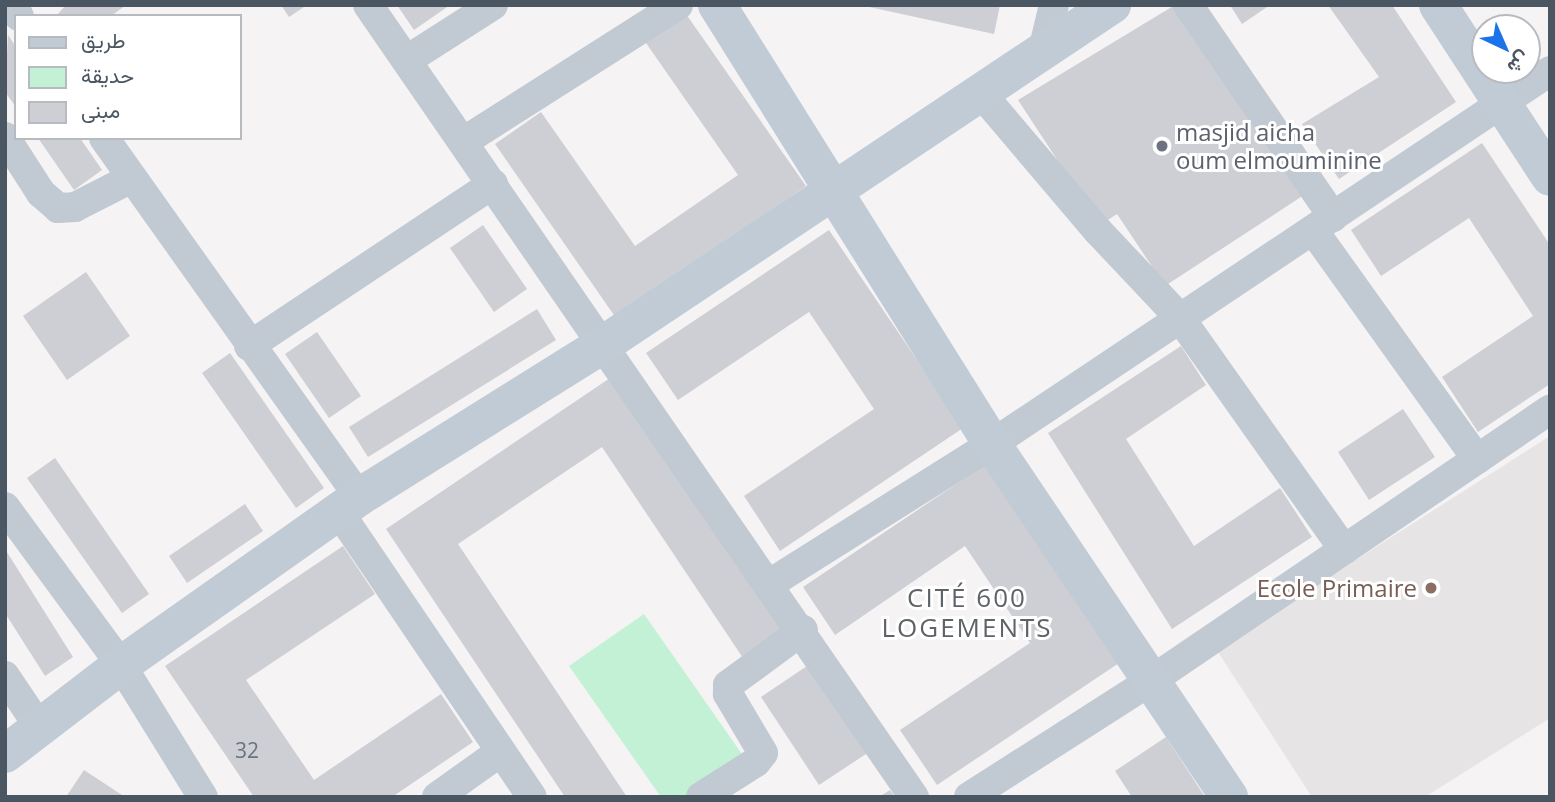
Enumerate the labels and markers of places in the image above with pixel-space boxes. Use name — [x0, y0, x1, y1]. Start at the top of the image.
place label: masjid aicha oum elmouminine — [1176, 118, 1382, 174]
marker: masjid aicha oum elmouminine — [1154, 138, 1170, 154]
place label: Ecole Primaire — [1257, 574, 1417, 602]
marker: Ecole Primaire — [1423, 580, 1439, 596]

